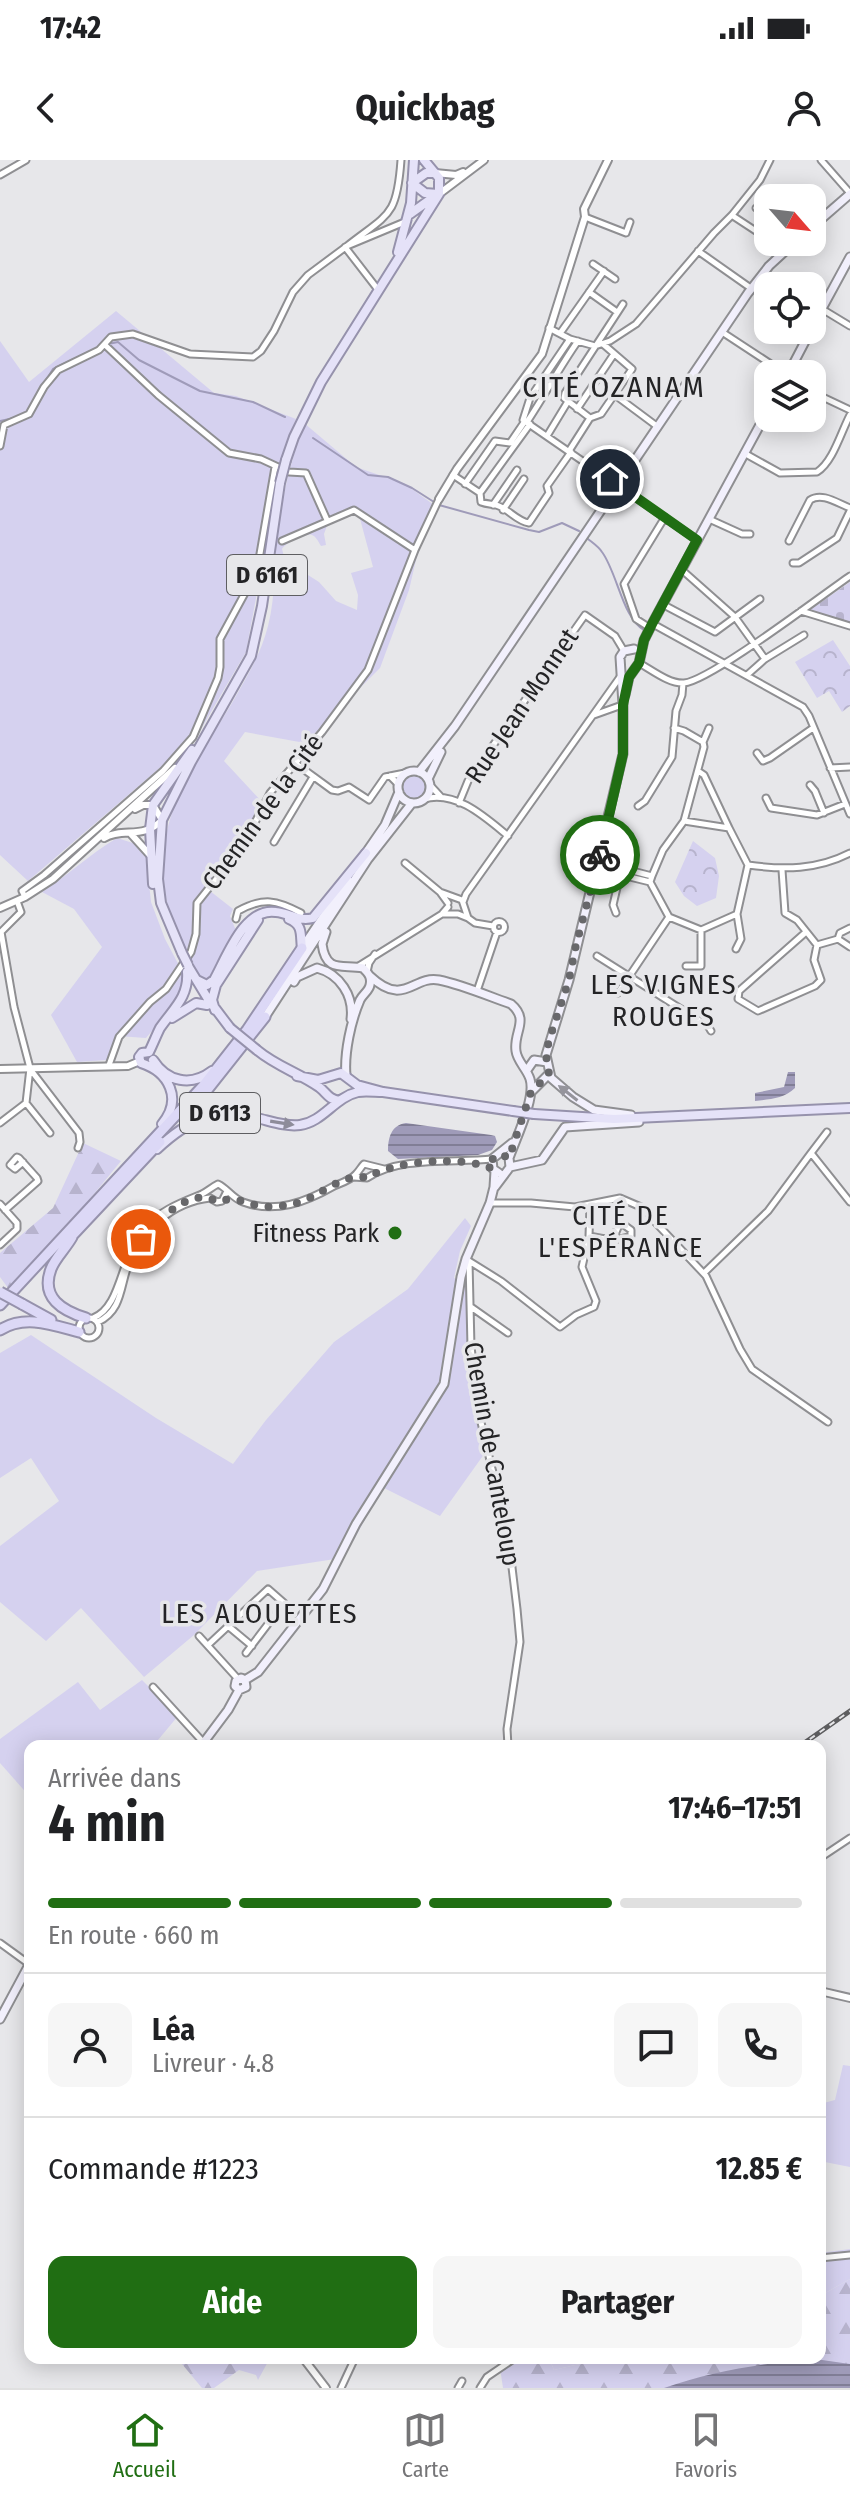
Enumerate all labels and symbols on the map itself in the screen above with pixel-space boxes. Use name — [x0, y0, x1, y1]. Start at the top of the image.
north arrow — [754, 184, 826, 256]
district label: CITÉ OZANAM — [522, 369, 706, 405]
pin — [576, 445, 644, 513]
road number: D 6161 — [227, 555, 307, 595]
street label: Rue Jean Monnet — [459, 622, 585, 789]
street label: Chemin de la Cité — [196, 728, 330, 896]
courier — [560, 815, 640, 895]
district label: LES VIGNES ROUGES — [590, 968, 738, 1033]
one-way arrow — [558, 1086, 578, 1102]
road number: D 6113 — [180, 1093, 260, 1133]
one-way arrow — [270, 1117, 295, 1130]
district label: CITÉ DE L'ESPÉRANCE — [538, 1199, 704, 1264]
pin — [107, 1205, 175, 1273]
place label: Fitness Park — [253, 1218, 380, 1249]
marker: Fitness Park — [386, 1224, 404, 1242]
street label: Chemin de Canteloup — [457, 1340, 527, 1568]
district label: LES ALOUETTES — [161, 1597, 359, 1630]

